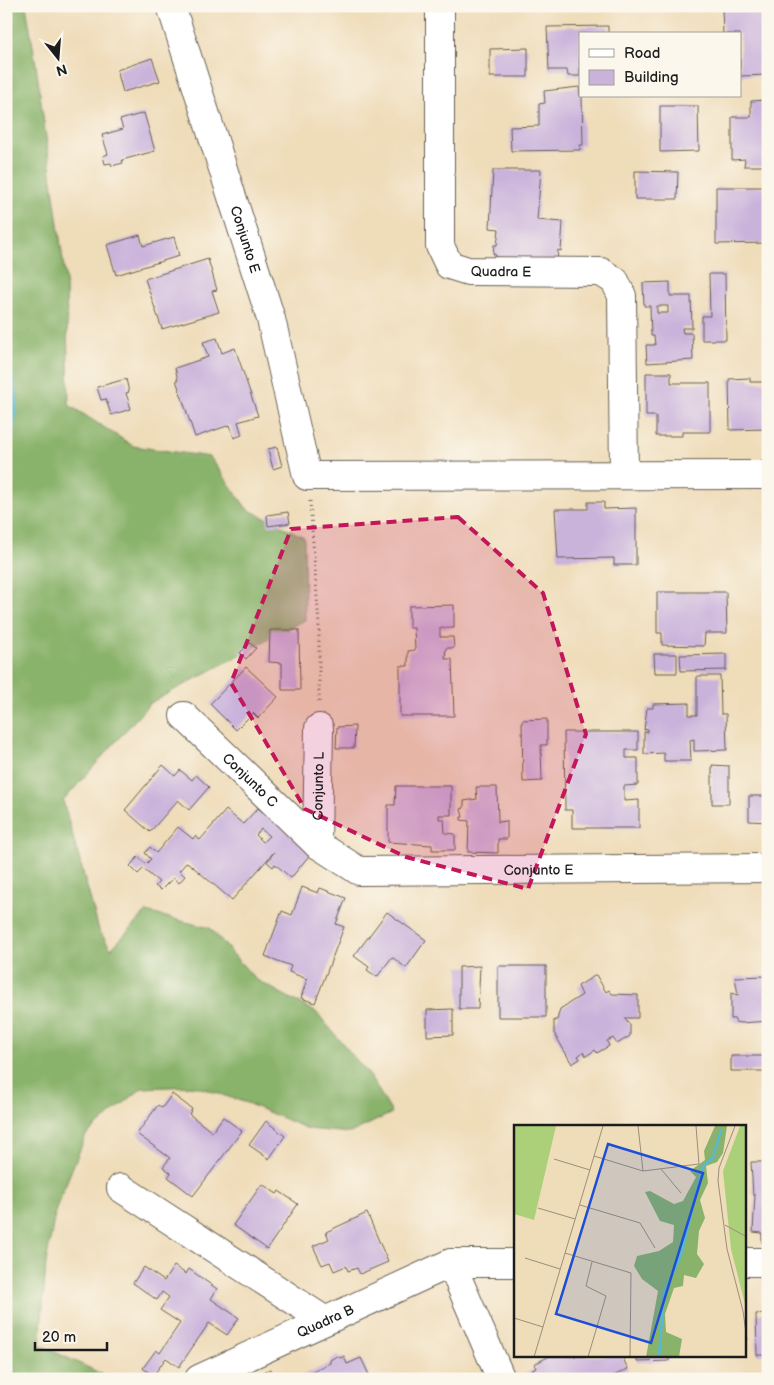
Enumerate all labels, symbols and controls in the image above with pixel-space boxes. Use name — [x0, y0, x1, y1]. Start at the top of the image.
north arrow — [32, 32, 82, 82]
legend — [579, 32, 742, 98]
text: Road — [624, 44, 660, 63]
text: N — [54, 60, 69, 80]
text: Building — [624, 68, 679, 87]
street label: Conjunto E — [226, 204, 264, 275]
street label: Quadra E — [471, 263, 531, 280]
street label: Conjunto C — [219, 750, 281, 811]
street label: Conjunto L — [309, 752, 328, 820]
street label: Conjunto E — [504, 861, 573, 879]
inset map — [514, 1125, 746, 1358]
street label: Quadra B — [294, 1301, 357, 1342]
scale bar — [35, 1320, 108, 1352]
text: 20 m — [42, 1328, 76, 1347]

